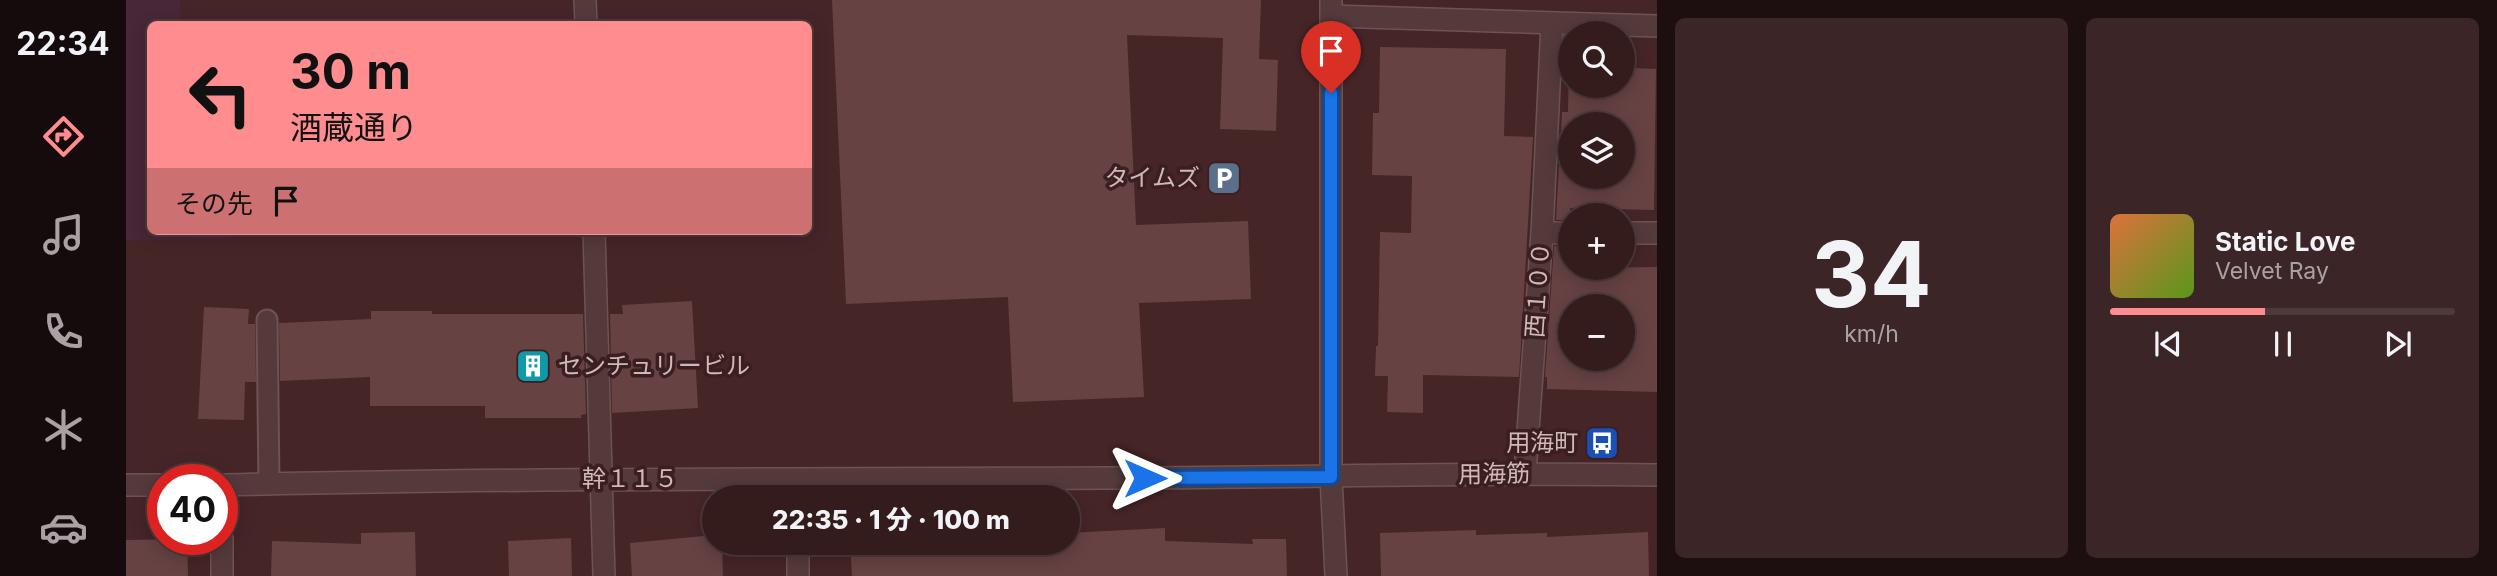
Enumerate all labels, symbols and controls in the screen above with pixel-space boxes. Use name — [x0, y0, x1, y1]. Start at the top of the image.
pin — [1301, 21, 1361, 93]
map controls — [1558, 21, 1635, 371]
button: search — [1558, 21, 1635, 98]
text: 22:34 — [16, 24, 110, 63]
icon: arrive — [1312, 32, 1350, 70]
text: 30 m — [290, 42, 411, 101]
icon: left — [175, 49, 266, 140]
text: 酒蔵通り — [290, 108, 418, 147]
icon: directions — [39, 112, 88, 161]
button: layers — [1558, 112, 1635, 189]
parking icon: タイムズ — [1205, 159, 1243, 197]
place label: タイムズ — [1104, 163, 1200, 192]
icon: arrive — [267, 182, 305, 220]
text: その先 — [175, 188, 253, 219]
button: + — [1558, 203, 1635, 280]
icon: music — [39, 210, 88, 259]
text: 34 — [1811, 219, 1932, 329]
text: Static Love — [2215, 226, 2356, 257]
street label: 西１００ — [1520, 241, 1555, 339]
text: Velvet Ray — [2215, 257, 2329, 285]
button: − — [1558, 294, 1635, 371]
icon: phone — [39, 307, 88, 356]
text: km/h — [1844, 320, 1899, 348]
icon: previous — [2149, 325, 2187, 363]
icon: pause — [2264, 325, 2302, 363]
icon: next — [2379, 325, 2417, 363]
building icon: センチュリービル — [514, 347, 552, 385]
place label: センチュリービル — [558, 351, 750, 380]
icon: climate — [39, 405, 88, 454]
bus stop icon: 用海町 — [1583, 424, 1621, 462]
place label: 用海町 — [1506, 428, 1578, 457]
position arrow — [1108, 441, 1182, 515]
street label: 用海筋 — [1458, 458, 1530, 489]
speed limit sign: 40 — [147, 464, 238, 555]
street label: 幹１１５ — [582, 464, 678, 493]
icon: car — [39, 503, 88, 552]
text: 22:35 · 1 分 · 100 m — [772, 504, 1010, 535]

